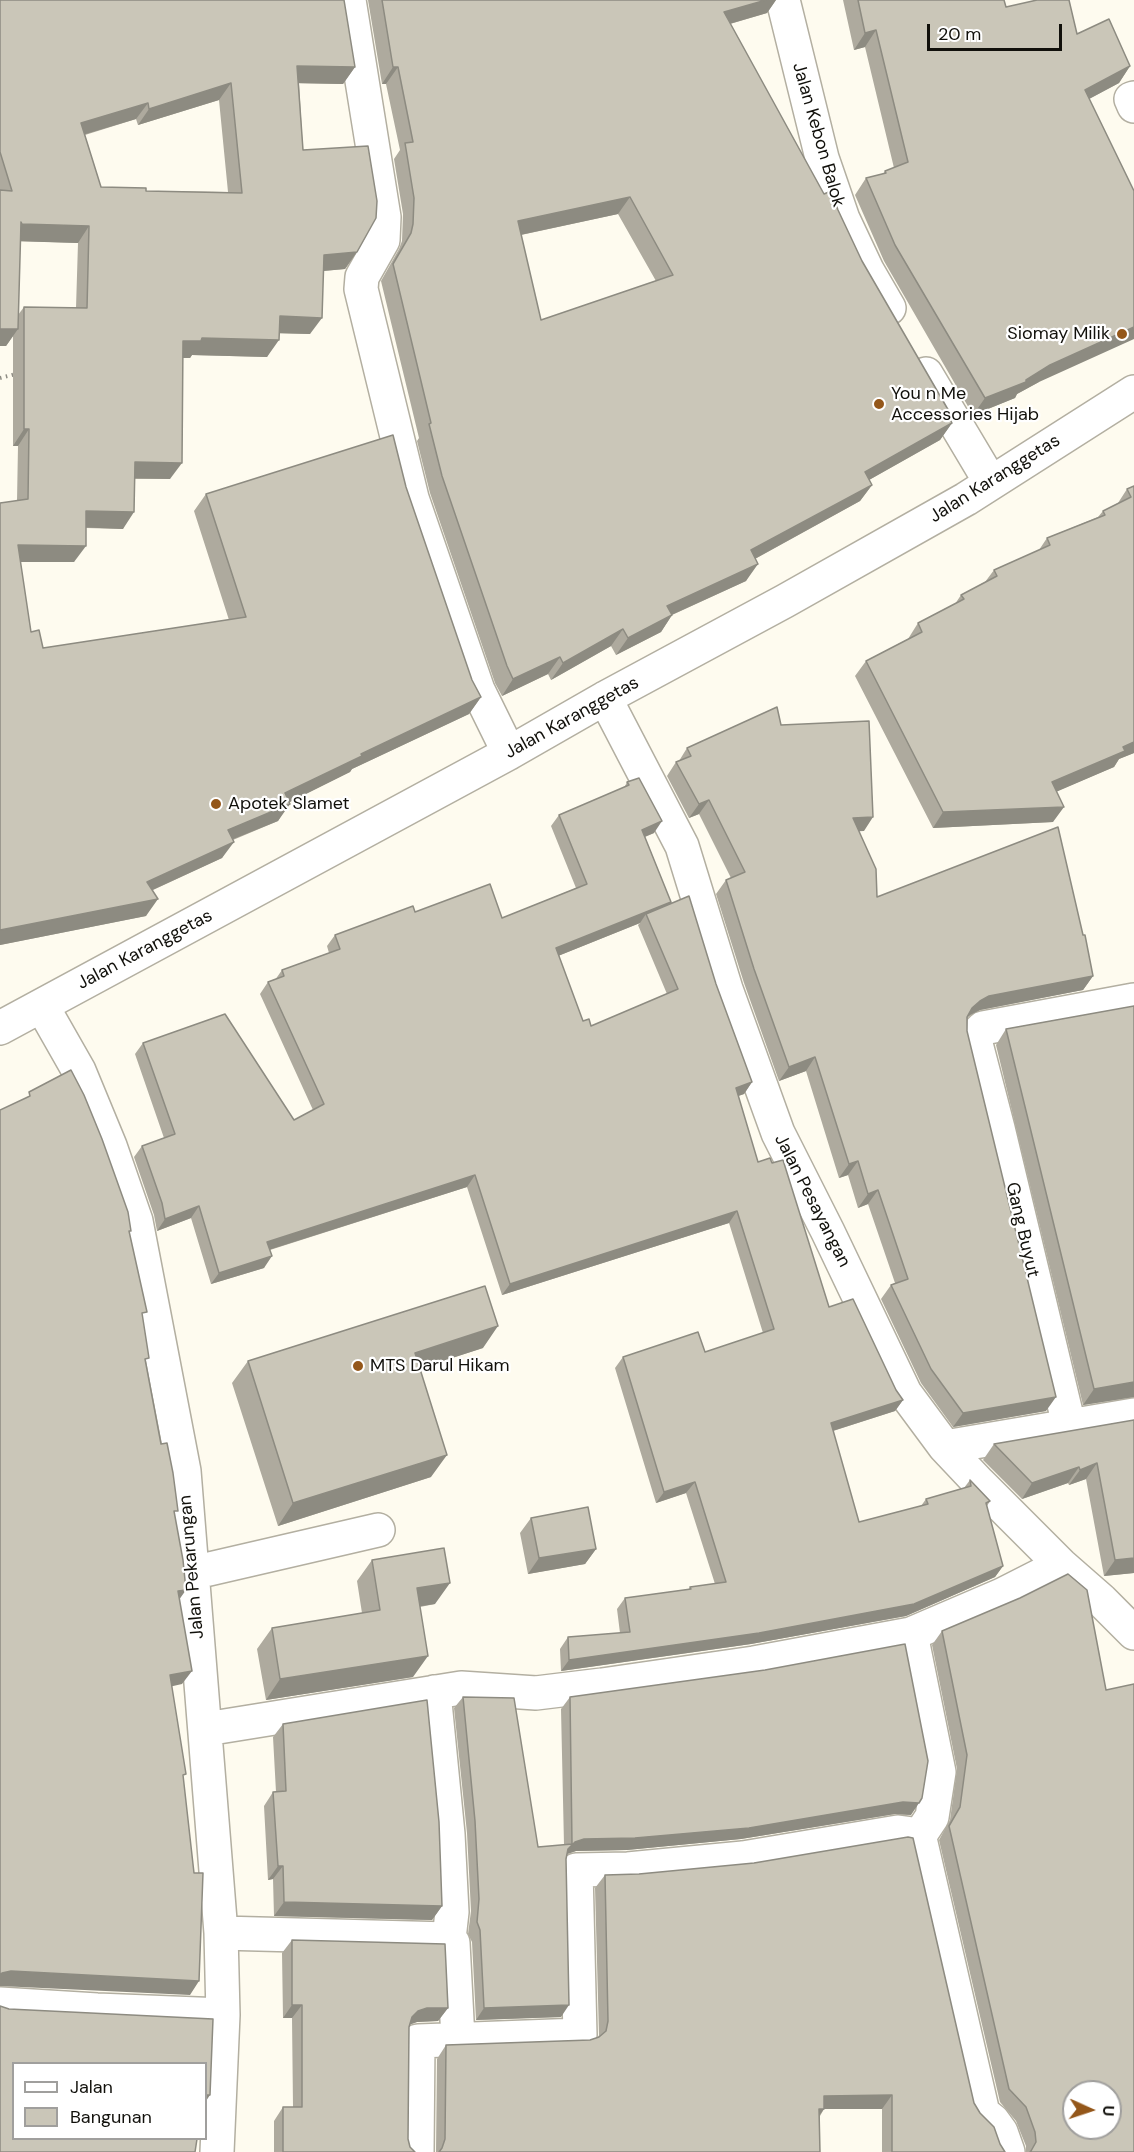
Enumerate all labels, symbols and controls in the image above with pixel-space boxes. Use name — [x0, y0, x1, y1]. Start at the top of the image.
scale bar — [930, 12, 1065, 50]
text: 20 m — [938, 22, 981, 46]
street label: Jalan Kebon Balok — [787, 60, 849, 210]
place label: Siomay Milik — [1007, 323, 1110, 345]
marker: Siomay Milik — [1115, 327, 1129, 341]
place label: You n Me Accessories Hijab — [891, 383, 1039, 426]
marker: You n Me Accessories Hijab — [872, 397, 886, 411]
street label: Jalan Karanggetas — [926, 430, 1064, 528]
street label: Jalan Karanggetas — [501, 672, 643, 764]
place label: Apotek Slamet — [228, 793, 350, 815]
marker: Apotek Slamet — [209, 797, 223, 811]
street label: Jalan Karanggetas — [74, 905, 216, 995]
street label: Jalan Pesayangan — [769, 1131, 855, 1271]
street label: Gang Buyut — [1001, 1180, 1043, 1280]
place label: MTS Darul Hikam — [370, 1355, 510, 1377]
marker: MTS Darul Hikam — [351, 1359, 365, 1373]
street label: Jalan Pekarungan — [175, 1494, 209, 1640]
legend — [12, 2062, 207, 2140]
text: Jalan — [70, 2075, 113, 2099]
north arrow — [1062, 2080, 1122, 2140]
text: Bangunan — [70, 2105, 152, 2129]
text: U — [1098, 2105, 1119, 2117]

